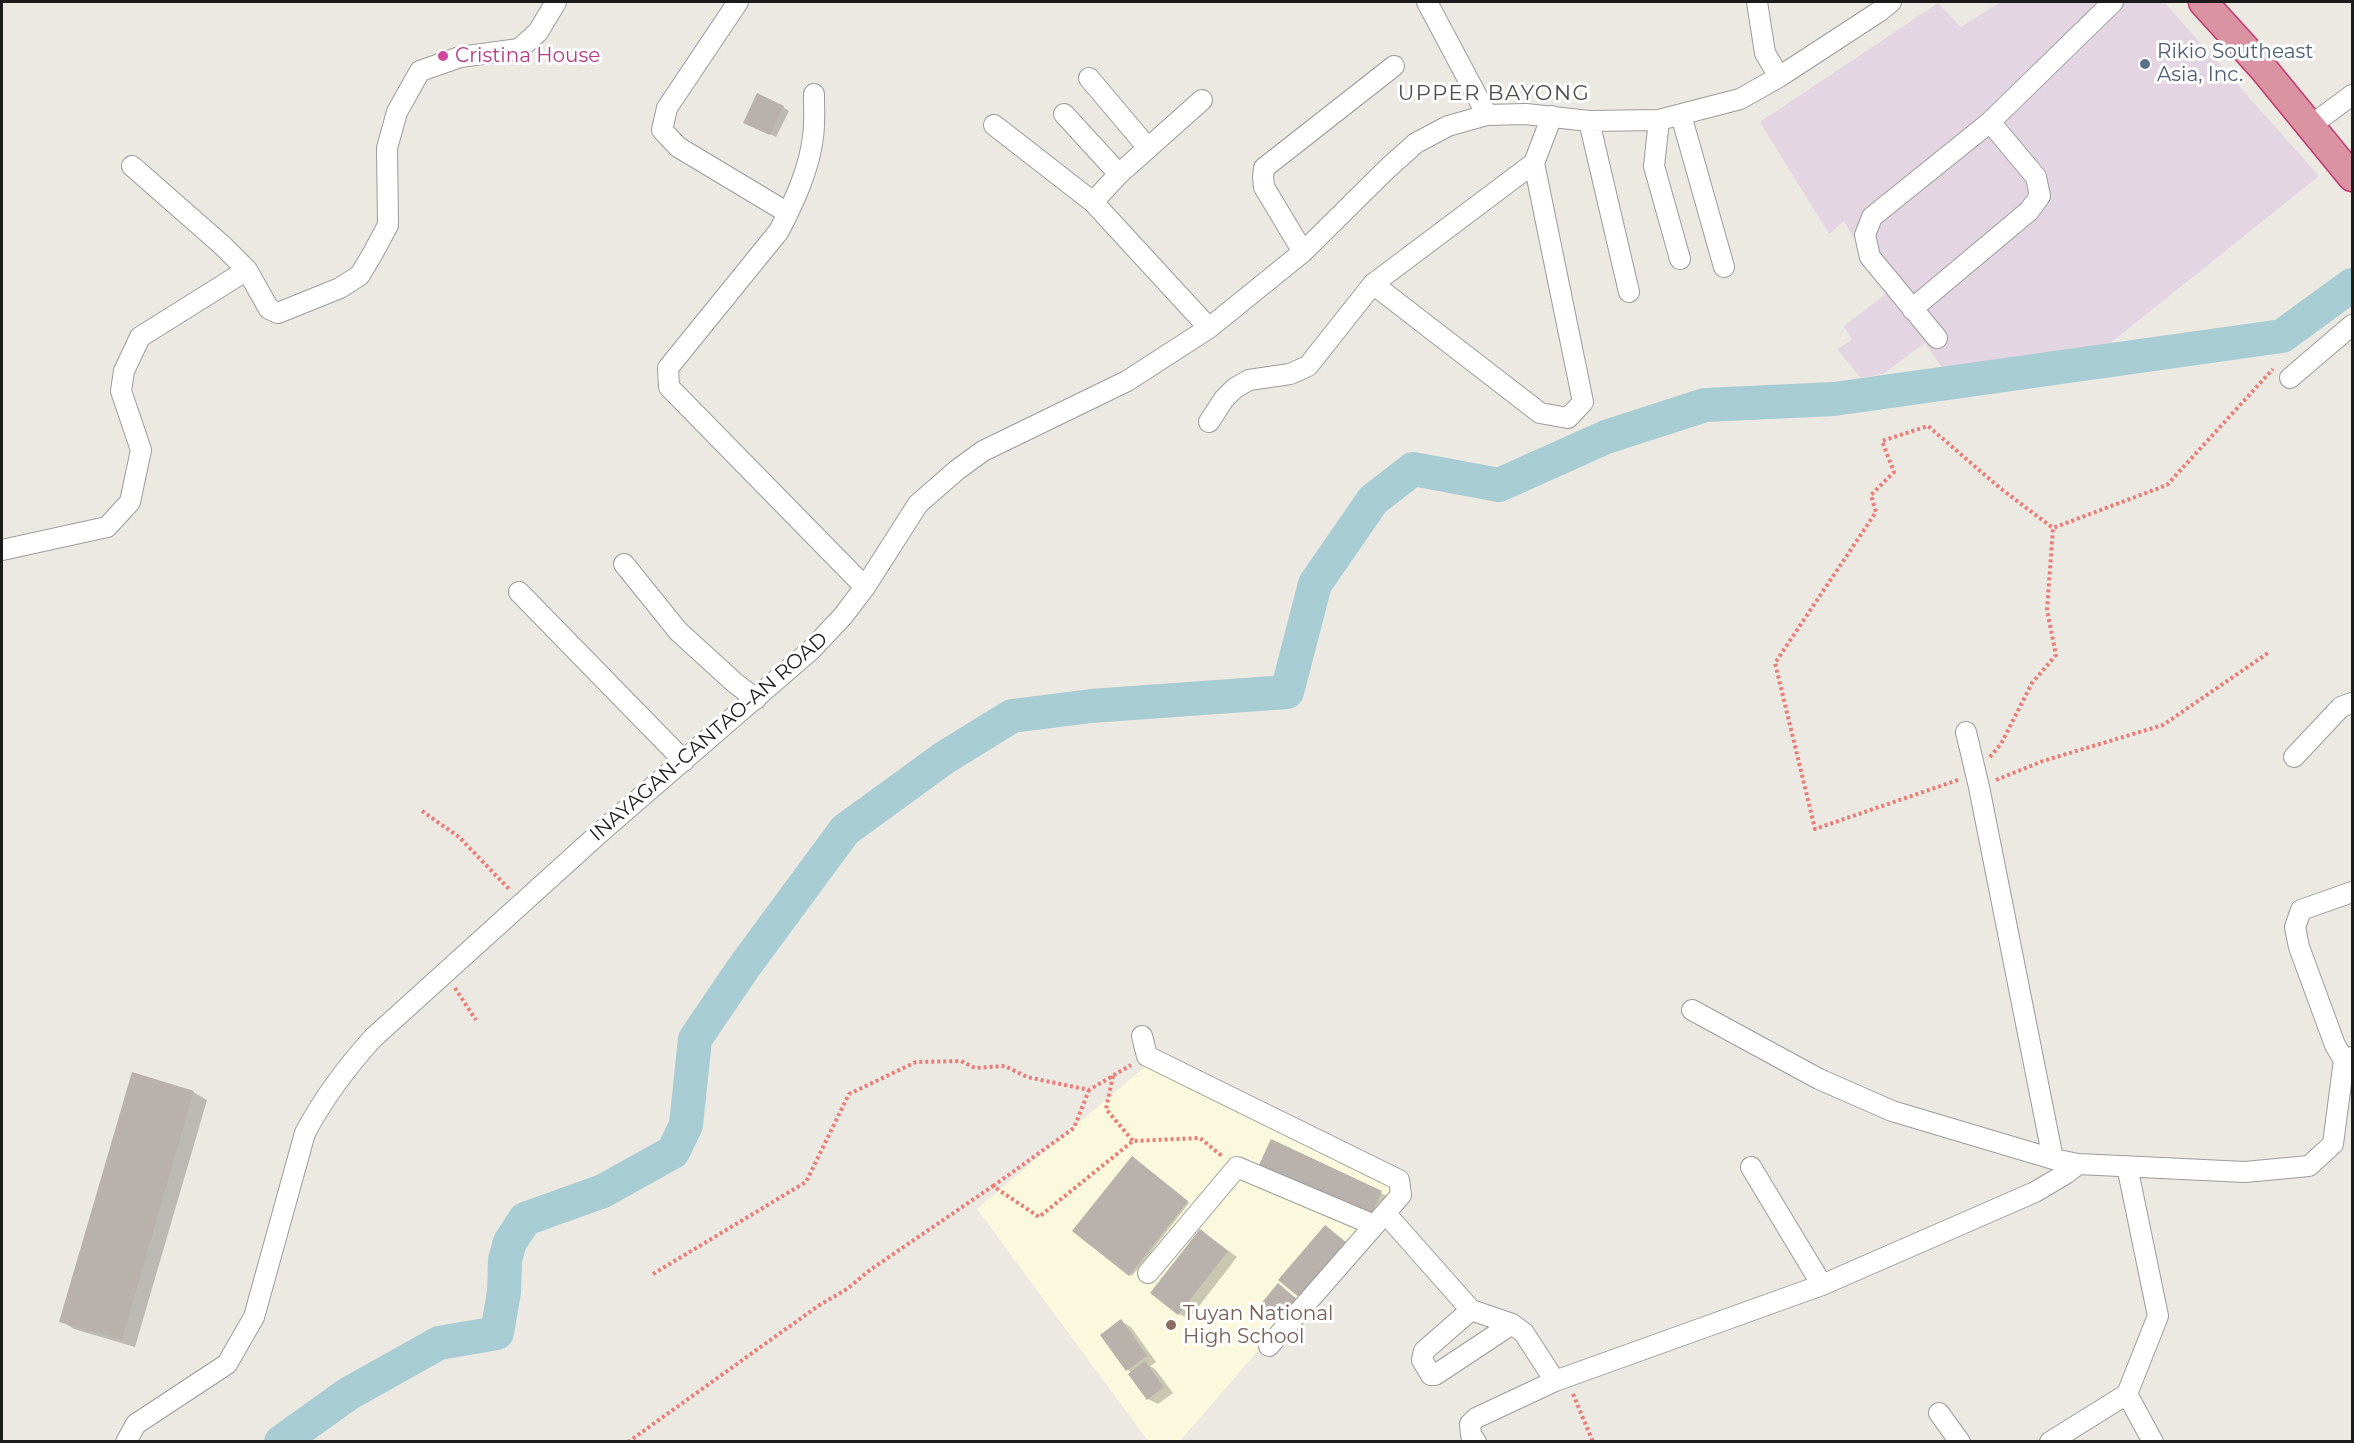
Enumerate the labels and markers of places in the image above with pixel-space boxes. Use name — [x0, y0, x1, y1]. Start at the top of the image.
place label: Rikio Southeast Asia, Inc. — [2157, 40, 2313, 87]
place label: Cristina House — [455, 44, 600, 68]
marker: Cristina House — [436, 49, 450, 63]
marker: Rikio Southeast Asia, Inc. — [2138, 57, 2152, 71]
place label: Tuyan National High School — [1183, 1302, 1333, 1349]
marker: Tuyan National High School — [1164, 1318, 1178, 1332]

